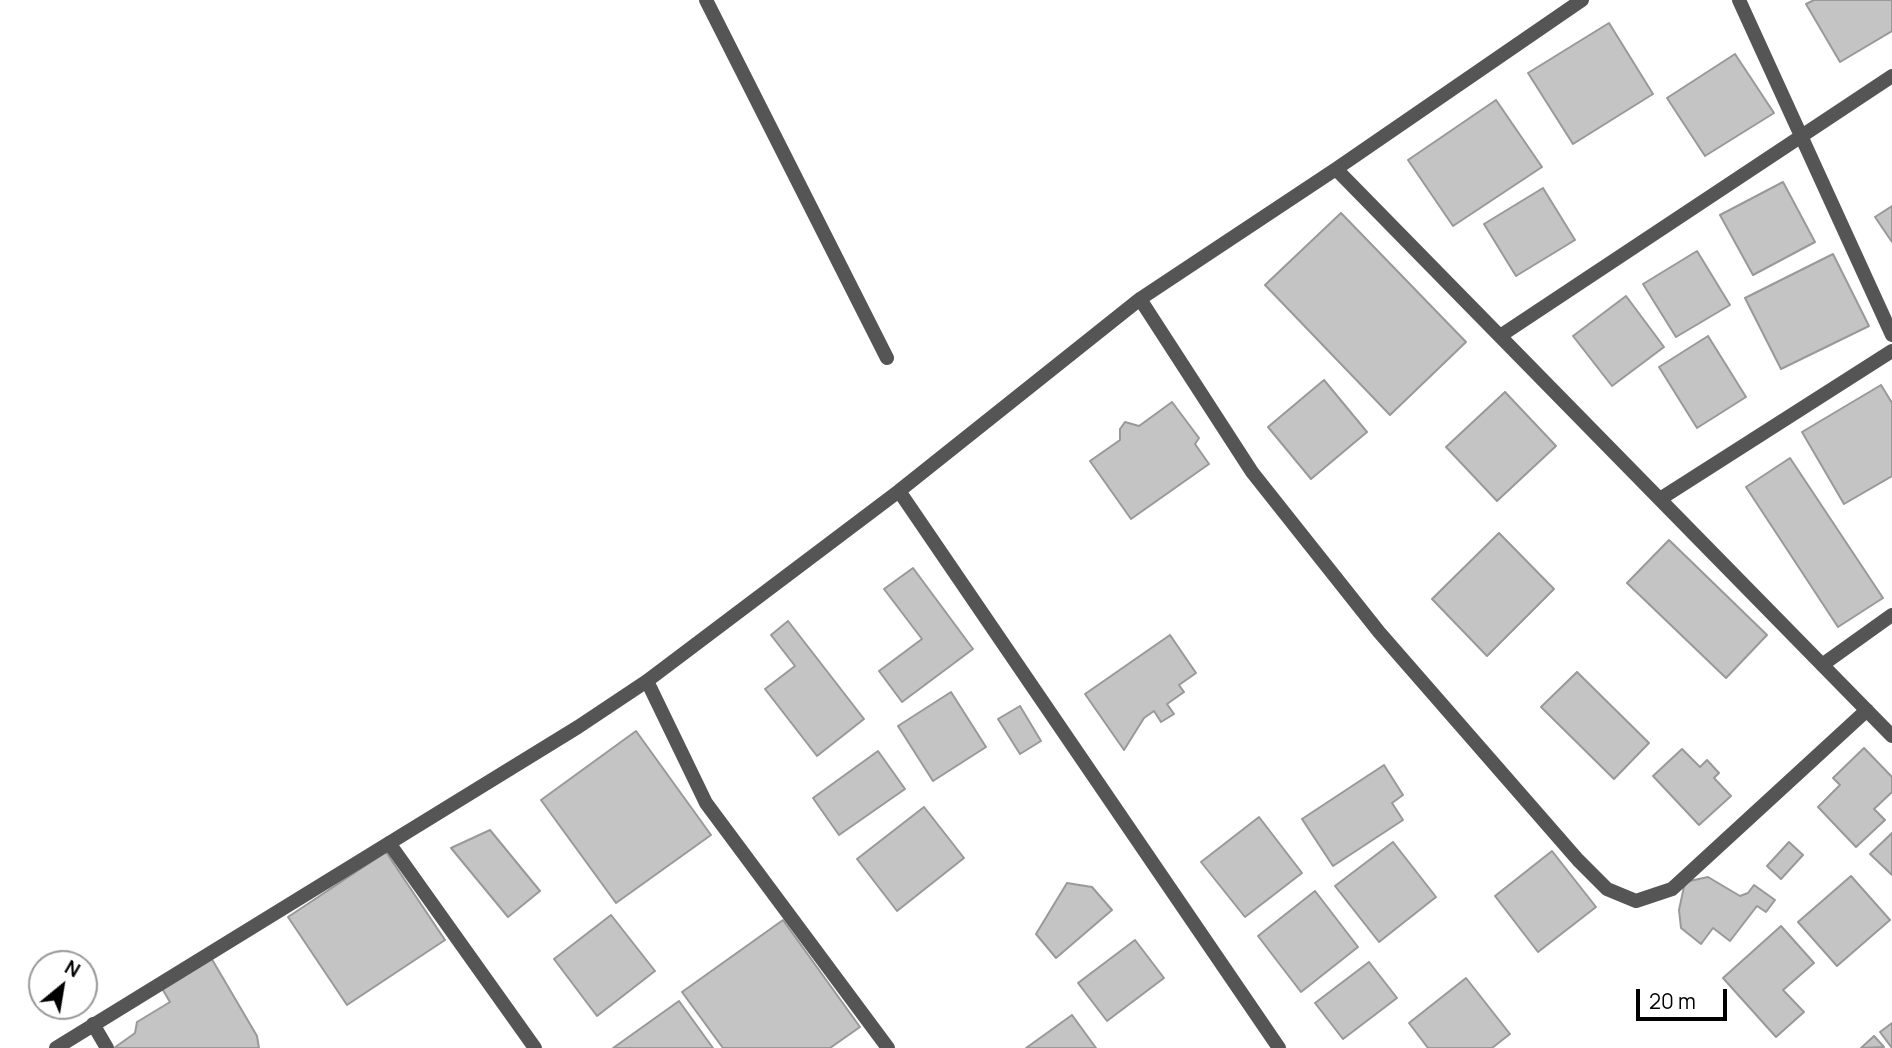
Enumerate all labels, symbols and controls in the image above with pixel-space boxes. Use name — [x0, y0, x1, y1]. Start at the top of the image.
north arrow — [28, 950, 98, 1020]
text: N — [60, 954, 85, 983]
scale bar — [1640, 974, 1731, 1018]
text: 20 m — [1649, 987, 1696, 1015]

